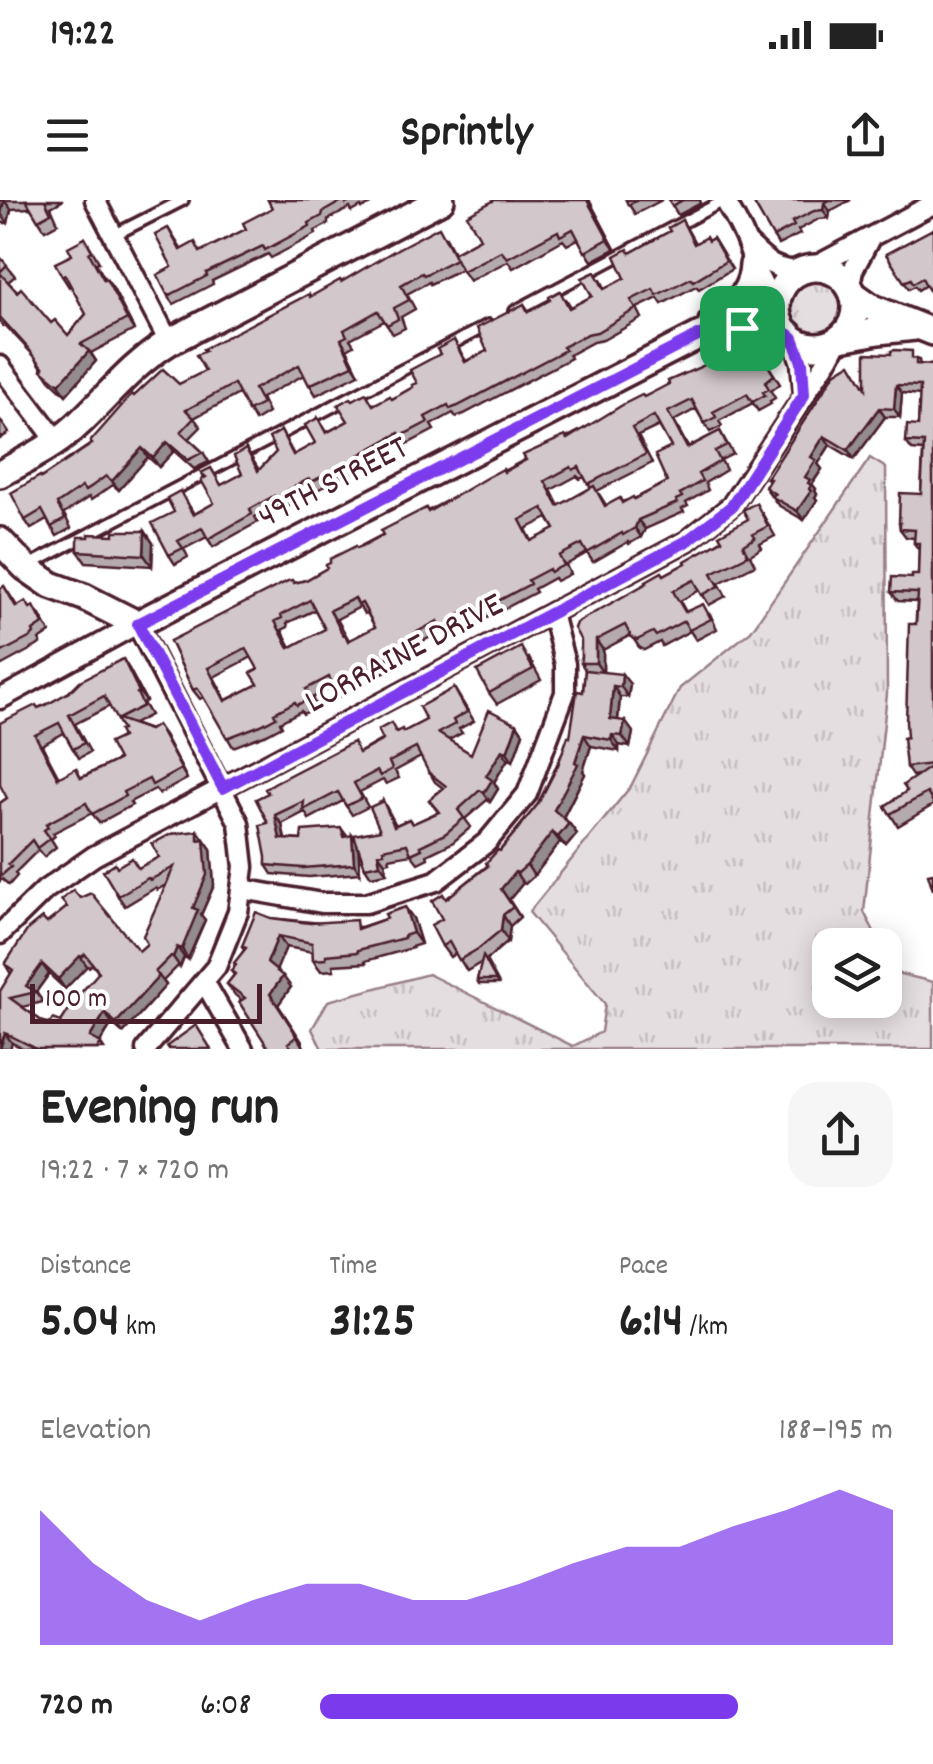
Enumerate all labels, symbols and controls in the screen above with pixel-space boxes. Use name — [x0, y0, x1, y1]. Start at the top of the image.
text: 19:22 — [50, 8, 115, 63]
text: Sprintly — [401, 103, 532, 167]
icon: menu — [40, 108, 95, 163]
icon: share — [838, 108, 893, 163]
pin — [700, 286, 785, 371]
icon: arrive — [715, 301, 770, 356]
street label: 49TH STREET — [250, 425, 418, 543]
street label: LORRAINE DRIVE — [297, 582, 513, 728]
map controls — [812, 928, 902, 1018]
button: layers — [812, 928, 902, 1018]
scale bar — [30, 979, 262, 1024]
text: 100 m — [45, 981, 107, 1021]
text: Evening run — [40, 1072, 279, 1151]
button: share — [788, 1082, 893, 1187]
text: 19:22 · 7 × 720 m — [40, 1149, 229, 1195]
text: Distance — [40, 1248, 131, 1288]
text: Time — [329, 1248, 377, 1288]
text: Pace — [619, 1248, 668, 1288]
text: 5.04 — [40, 1288, 119, 1360]
text: 31:25 — [329, 1288, 416, 1360]
text: 6:14 — [619, 1288, 683, 1360]
text: km — [119, 1309, 157, 1349]
text: /km — [683, 1309, 728, 1349]
text: Elevation — [40, 1409, 151, 1455]
text: 188–195 m — [779, 1409, 893, 1455]
text: 720 m — [40, 1684, 113, 1730]
text: 6:08 — [200, 1684, 251, 1730]

